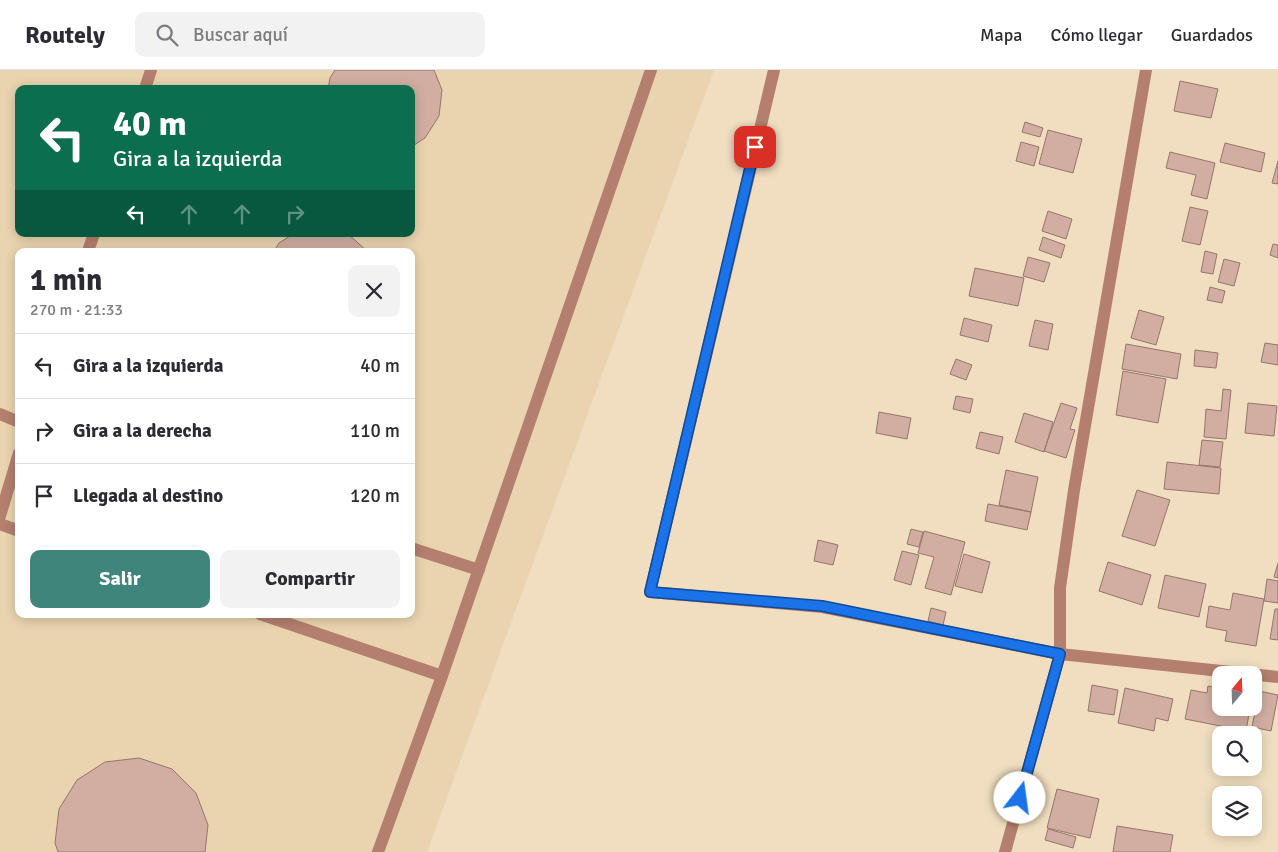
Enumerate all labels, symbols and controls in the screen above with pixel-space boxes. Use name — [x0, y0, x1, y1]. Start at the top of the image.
search box — [135, 12, 485, 57]
text: Routely — [25, 20, 105, 50]
icon: search — [153, 21, 181, 49]
text: Buscar aquí — [193, 23, 288, 47]
text: Mapa — [980, 24, 1022, 46]
text: Cómo llegar — [1050, 24, 1143, 46]
text: Guardados — [1171, 24, 1253, 46]
text: 40 m — [113, 102, 187, 145]
icon: left — [30, 105, 95, 170]
pin — [734, 126, 776, 168]
icon: arrive — [741, 133, 769, 161]
text: Gira a la izquierda — [113, 145, 282, 172]
icon: left — [122, 200, 150, 228]
icon: ahead — [175, 200, 203, 228]
icon: ahead — [228, 200, 256, 228]
icon: right — [281, 200, 309, 228]
text: 1 min — [30, 262, 102, 299]
button: close — [348, 265, 400, 317]
text: 270 m · 21:33 — [30, 300, 123, 320]
icon: left — [30, 352, 58, 380]
text: Gira a la izquierda — [73, 354, 223, 378]
text: 40 m — [360, 354, 400, 378]
icon: right — [30, 417, 58, 445]
text: Gira a la derecha — [73, 419, 212, 443]
text: 110 m — [350, 419, 400, 443]
icon: arrive — [30, 482, 58, 510]
text: Llegada al destino — [73, 484, 223, 508]
text: 120 m — [350, 484, 400, 508]
button: Salir — [30, 550, 210, 608]
button: Compartir — [220, 550, 400, 608]
north arrow — [1212, 666, 1262, 716]
map controls — [1212, 666, 1262, 836]
button: search — [1212, 726, 1262, 776]
position arrow — [993, 771, 1045, 823]
button: layers — [1212, 786, 1262, 836]

